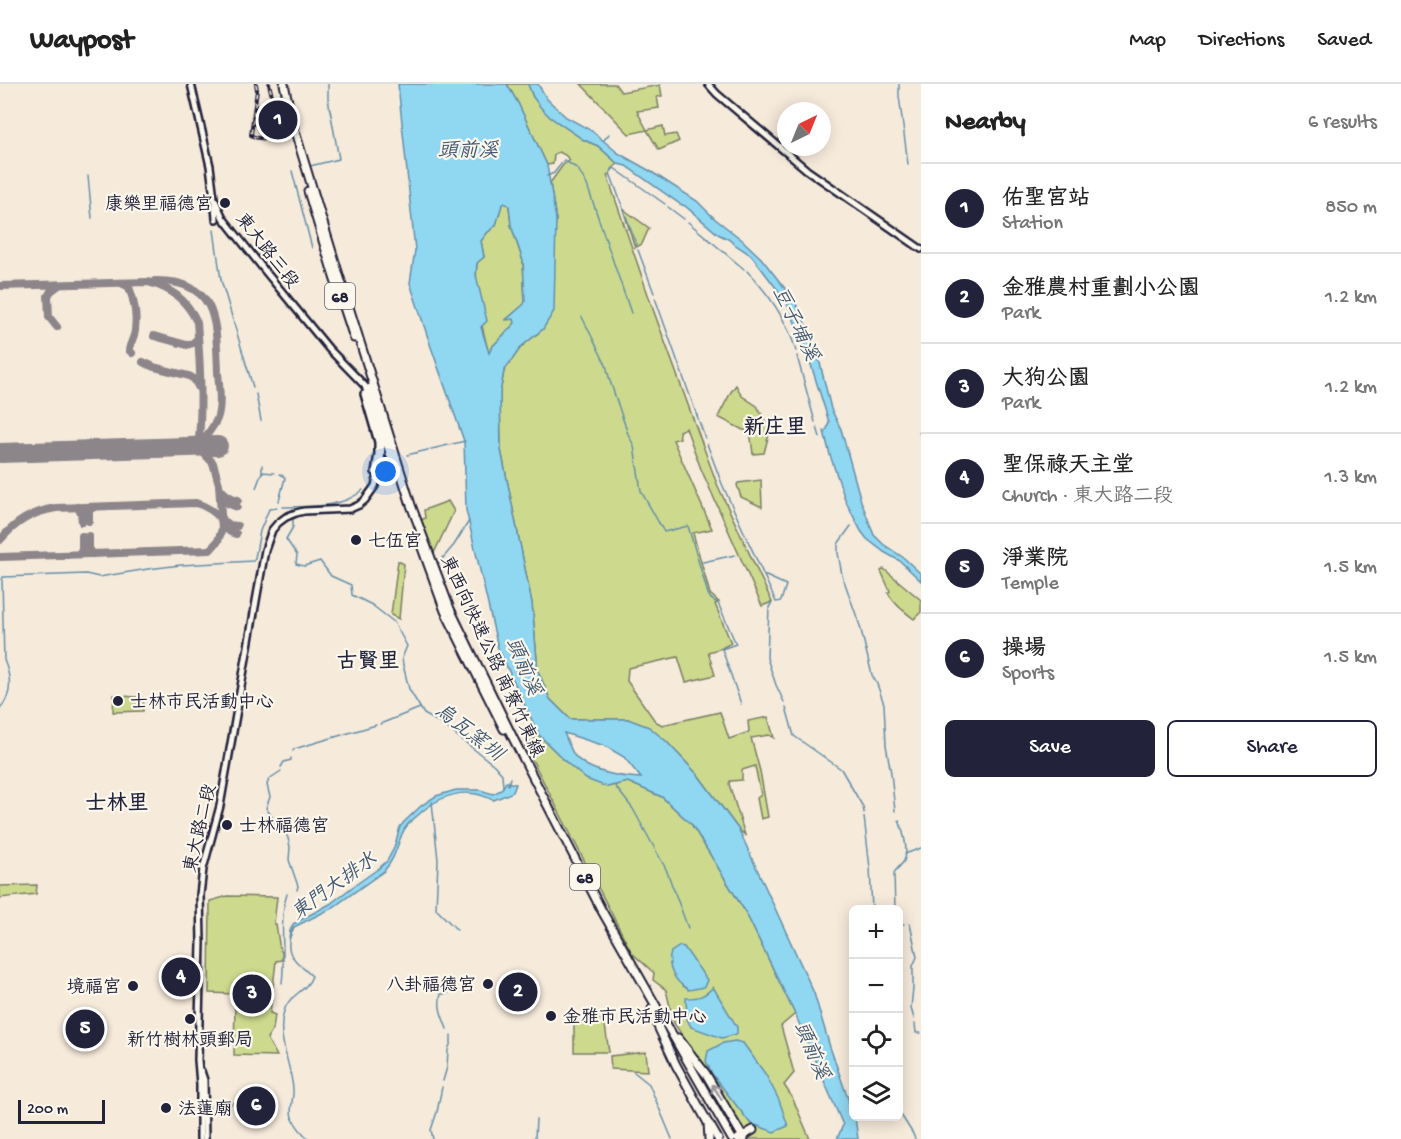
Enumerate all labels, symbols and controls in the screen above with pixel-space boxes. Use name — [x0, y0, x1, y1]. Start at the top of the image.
text: Waypost — [30, 25, 133, 58]
text: Map — [1129, 29, 1166, 54]
text: Directions — [1199, 29, 1284, 54]
text: Saved — [1317, 29, 1371, 54]
pin: 1 — [258, 98, 298, 142]
north arrow — [777, 102, 831, 156]
text: Nearby — [945, 108, 1026, 139]
text: 6 results — [1308, 112, 1377, 135]
water label: 頭前溪 — [438, 139, 499, 164]
text: 佑聖宫站 — [1002, 187, 1090, 213]
place label: 康樂里福德宮 — [105, 193, 213, 216]
marker: 康樂里福德宮 — [218, 196, 232, 210]
text: 1 — [960, 197, 969, 220]
text: 850 m — [1325, 197, 1377, 220]
street label: 東大路三段 — [230, 209, 303, 293]
text: Station — [1002, 213, 1063, 236]
text: 金雅農村重劃小公園 — [1002, 277, 1200, 303]
road number: 68 — [325, 283, 355, 309]
water label: 豆子埔溪 — [766, 283, 824, 366]
text: 2 — [960, 287, 969, 310]
text: 1.2 km — [1325, 287, 1377, 310]
text: Park — [1002, 303, 1040, 326]
text: 大狗公園 — [1002, 367, 1090, 393]
text: 3 — [959, 377, 970, 400]
text: 1.2 km — [1325, 377, 1377, 400]
text: Park — [1002, 393, 1040, 416]
district label: 新庄里 — [744, 415, 807, 442]
text: 聖保祿天主堂 — [1002, 454, 1134, 480]
your location — [371, 457, 400, 486]
text: 4 — [960, 467, 969, 490]
text: 1.3 km — [1324, 467, 1377, 490]
text: Church · 東大路二段 — [1002, 486, 1173, 509]
place label: 七伍宮 — [368, 531, 422, 553]
marker: 七伍宮 — [349, 533, 363, 547]
text: 淨業院 — [1002, 547, 1068, 573]
street label: 東西向快速公路 南寮竹東線 — [435, 552, 548, 761]
text: 5 — [959, 557, 970, 580]
text: 1.5 km — [1324, 557, 1377, 580]
text: Temple — [1002, 573, 1059, 596]
water label: 頭前溪 — [499, 634, 546, 700]
text: 操場 — [1002, 637, 1046, 663]
text: 6 — [959, 647, 970, 670]
text: 1.5 km — [1324, 647, 1377, 670]
district label: 古賢里 — [337, 650, 400, 676]
text: Sports — [1002, 663, 1054, 686]
place label: 士林市民活動中心 — [130, 692, 274, 714]
marker: 士林市民活動中心 — [111, 694, 125, 708]
water label: 烏瓦窯圳 — [429, 698, 509, 769]
button: Save — [945, 720, 1155, 777]
button: Share — [1167, 720, 1377, 777]
street label: 東大路二段 — [180, 782, 222, 875]
district label: 士林里 — [86, 791, 149, 818]
place label: 士林福德宮 — [239, 816, 329, 838]
marker: 士林福德宮 — [220, 818, 234, 832]
water label: 東門大排水 — [287, 847, 383, 927]
road number: 68 — [570, 864, 600, 890]
map controls — [849, 905, 903, 1121]
button: + — [849, 905, 903, 959]
pin: 4 — [162, 954, 201, 1000]
button: − — [849, 959, 903, 1013]
pin: 2 — [498, 970, 538, 1014]
pin: 3 — [232, 972, 272, 1016]
place label: 八卦福德宮 — [386, 975, 476, 997]
place label: 境福宮 — [67, 977, 121, 999]
marker: 八卦福德宮 — [481, 977, 495, 991]
marker: 境福宮 — [126, 979, 140, 993]
pin: 5 — [66, 1006, 104, 1052]
place label: 金雅市民活動中心 — [563, 1006, 707, 1029]
marker: 金雅市民活動中心 — [544, 1009, 558, 1023]
marker: 新竹樹林頭郵局 — [183, 1012, 197, 1026]
button: locate — [849, 1013, 903, 1067]
water label: 頭前溪 — [787, 1018, 834, 1084]
place label: 新竹樹林頭郵局 — [127, 1030, 253, 1052]
button: layers — [849, 1067, 903, 1121]
pin: 6 — [236, 1084, 276, 1128]
one-way arrow — [711, 1084, 723, 1101]
scale bar — [18, 1097, 105, 1124]
place label: 法蓮廟 — [178, 1099, 232, 1121]
text: 200 m — [27, 1101, 68, 1120]
marker: 法蓮廟 — [159, 1101, 173, 1115]

